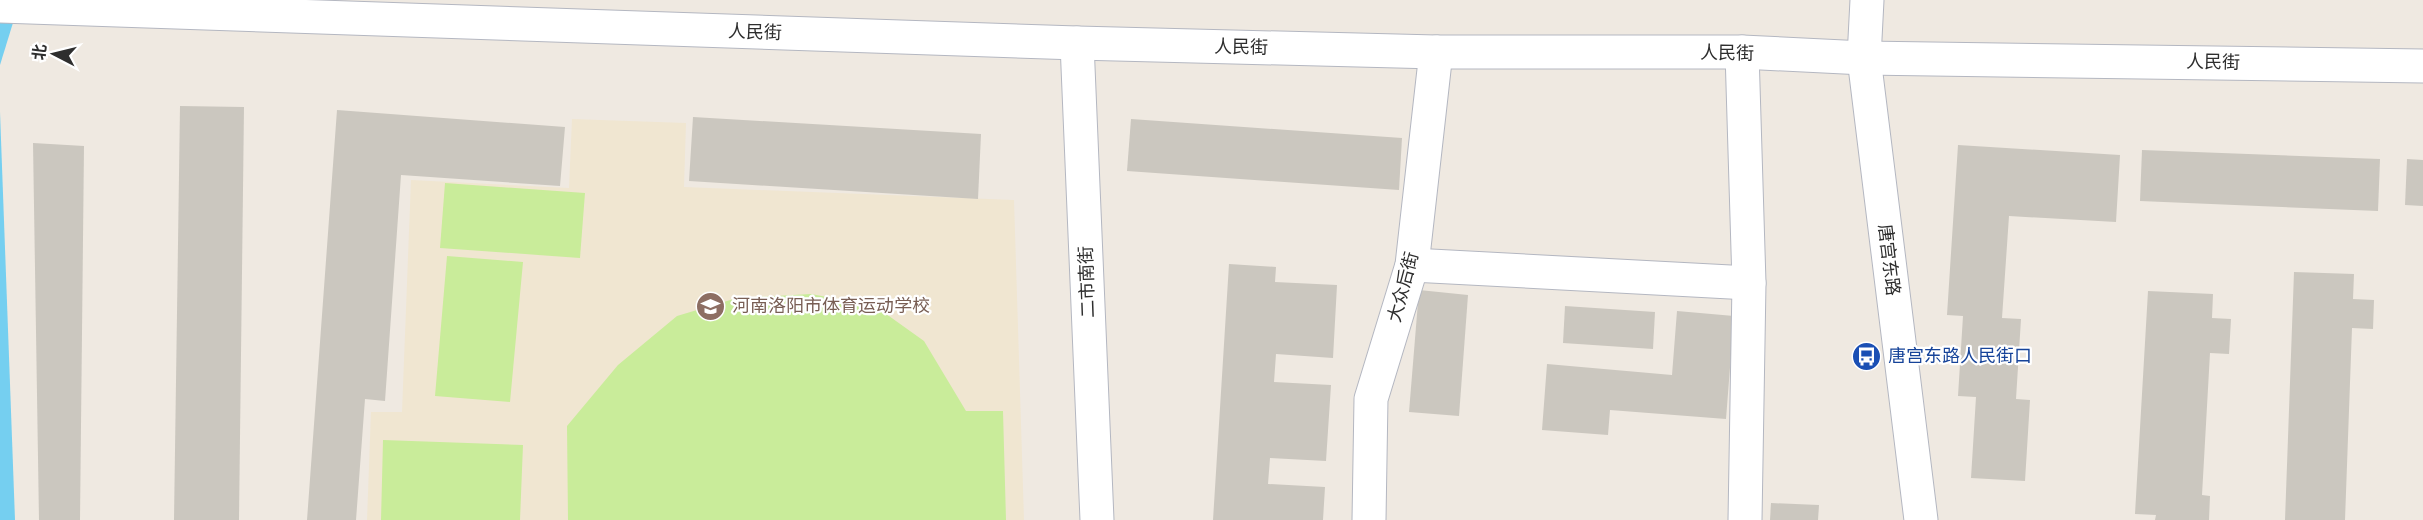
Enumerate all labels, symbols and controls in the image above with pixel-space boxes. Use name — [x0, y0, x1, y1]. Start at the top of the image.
street label: 人民街 — [728, 20, 782, 44]
north arrow — [24, 24, 84, 84]
street label: 人民街 — [1214, 36, 1268, 58]
street label: 人民街 — [1700, 42, 1754, 64]
text: 北 — [29, 43, 50, 61]
street label: 人民街 — [2186, 51, 2240, 73]
street label: 唐宫东路 — [1874, 223, 1904, 297]
street label: 二市南街 — [1075, 246, 1099, 318]
street label: 大众后街 — [1383, 249, 1423, 325]
school or university icon: 河南洛阳市体育运动学校 — [695, 290, 727, 322]
place label: 河南洛阳市体育运动学校 — [732, 295, 930, 317]
bus stop icon: 唐宫东路人民街口 — [1851, 340, 1883, 372]
place label: 唐宫东路人民街口 — [1888, 345, 2032, 367]

